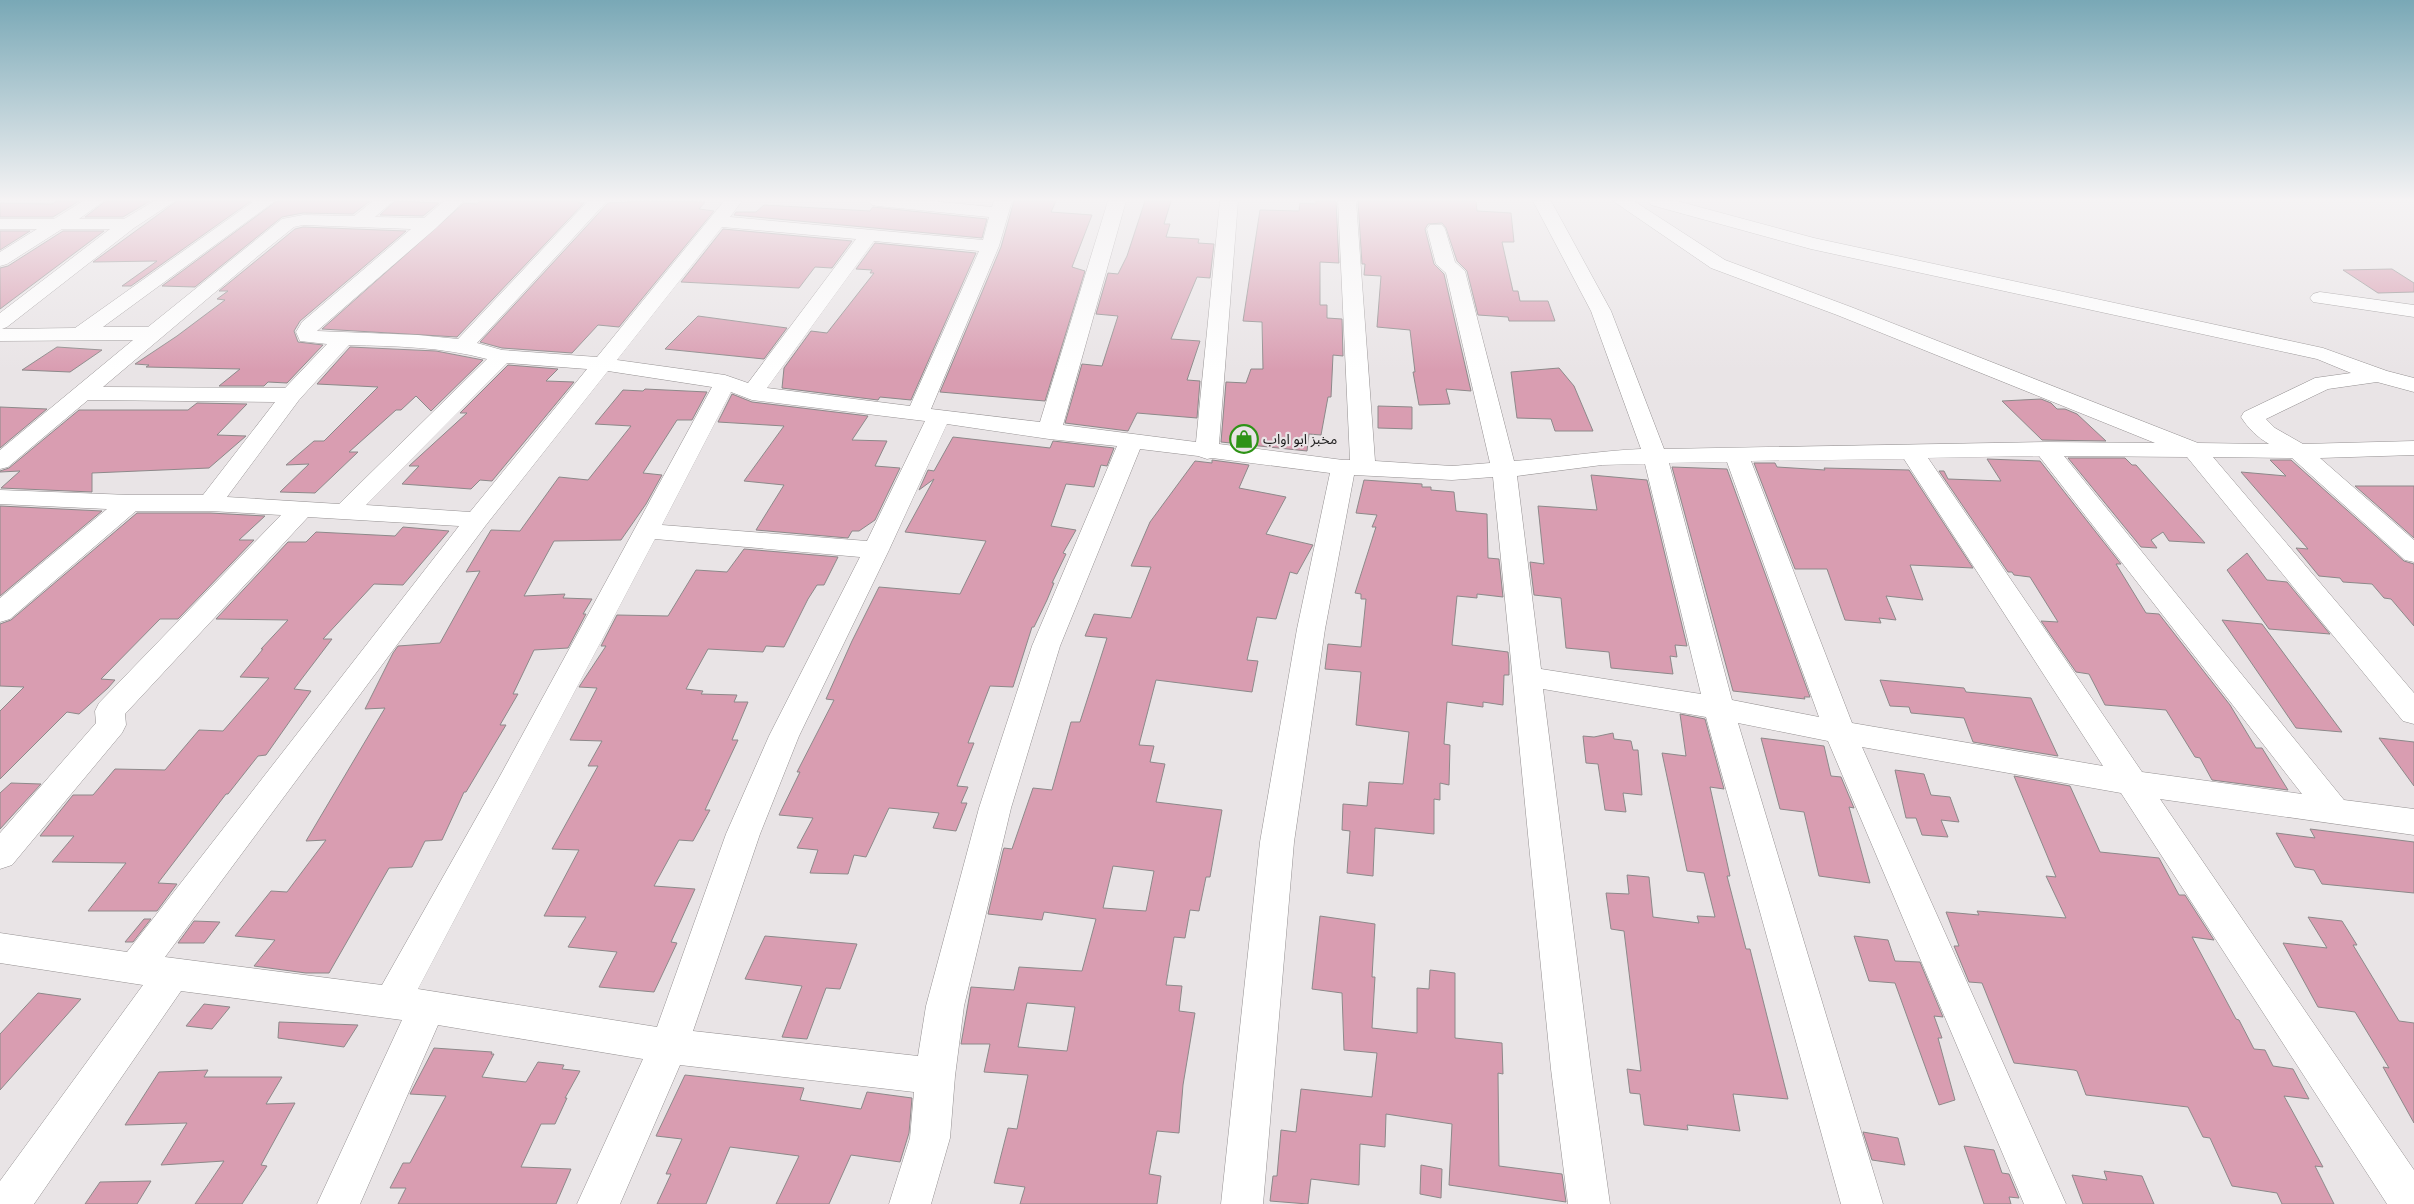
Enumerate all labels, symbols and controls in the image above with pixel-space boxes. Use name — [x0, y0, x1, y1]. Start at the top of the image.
shop icon: مخبز ابو اواب — [1229, 424, 1259, 454]
place label: مخبز ابو اواب — [1263, 431, 1337, 448]

